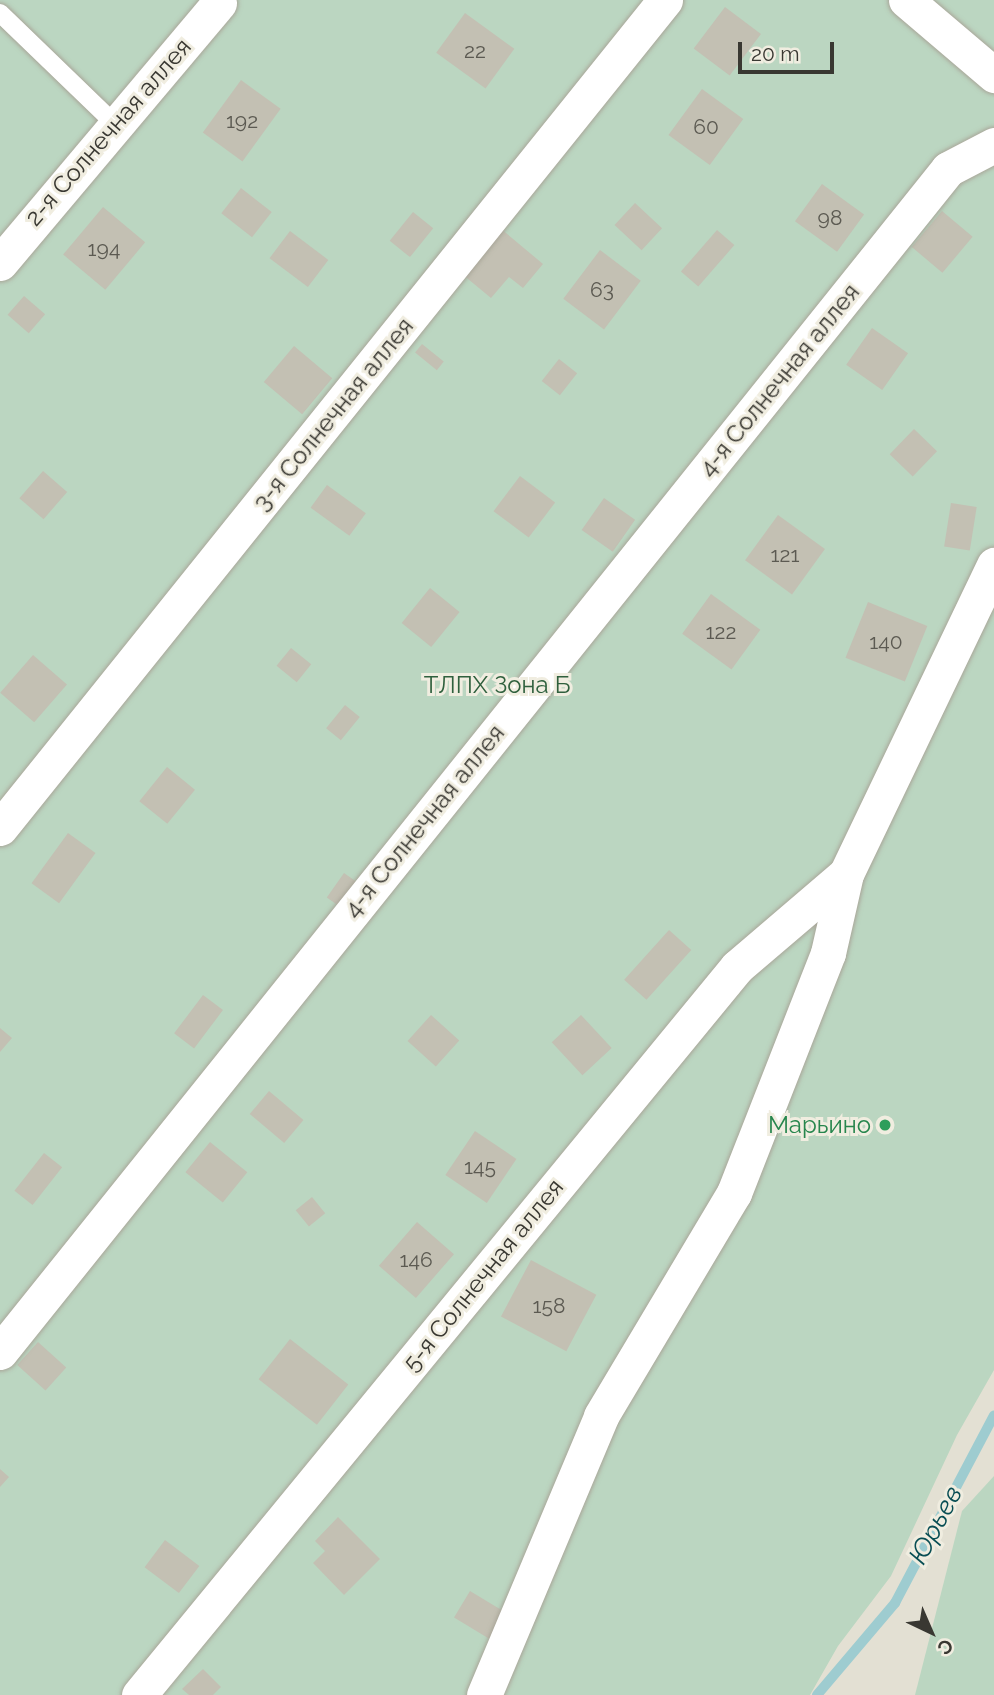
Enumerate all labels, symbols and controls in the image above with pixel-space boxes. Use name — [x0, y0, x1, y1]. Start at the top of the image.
scale bar — [742, 28, 838, 72]
street label: 2-я Солнечная аллея — [19, 33, 197, 231]
house number: 22 — [464, 38, 486, 64]
text: 20 m — [751, 41, 799, 66]
house number: 192 — [226, 108, 258, 134]
house number: 60 — [693, 114, 719, 140]
house number: 98 — [818, 205, 842, 231]
house number: 194 — [88, 236, 120, 262]
house number: 63 — [590, 277, 614, 303]
street label: 4-я Солнечная аллея — [693, 278, 865, 482]
street label: 3-я Солнечная аллея — [247, 312, 419, 516]
house number: 121 — [771, 542, 799, 568]
house number: 122 — [706, 619, 736, 645]
house number: 140 — [869, 629, 903, 655]
park label: ТЛПХ Зона Б — [424, 671, 570, 699]
street label: 4-я Солнечная аллея — [338, 719, 510, 923]
place label: Марьино — [768, 1111, 871, 1139]
marker: Марьино — [877, 1117, 893, 1133]
house number: 145 — [464, 1154, 496, 1180]
street label: 5-я Солнечная аллея — [397, 1173, 569, 1377]
house number: 146 — [399, 1247, 433, 1273]
house number: 158 — [533, 1293, 565, 1319]
water label: Юрьев — [903, 1481, 969, 1569]
north arrow — [896, 1597, 966, 1667]
text: С — [933, 1635, 958, 1660]

